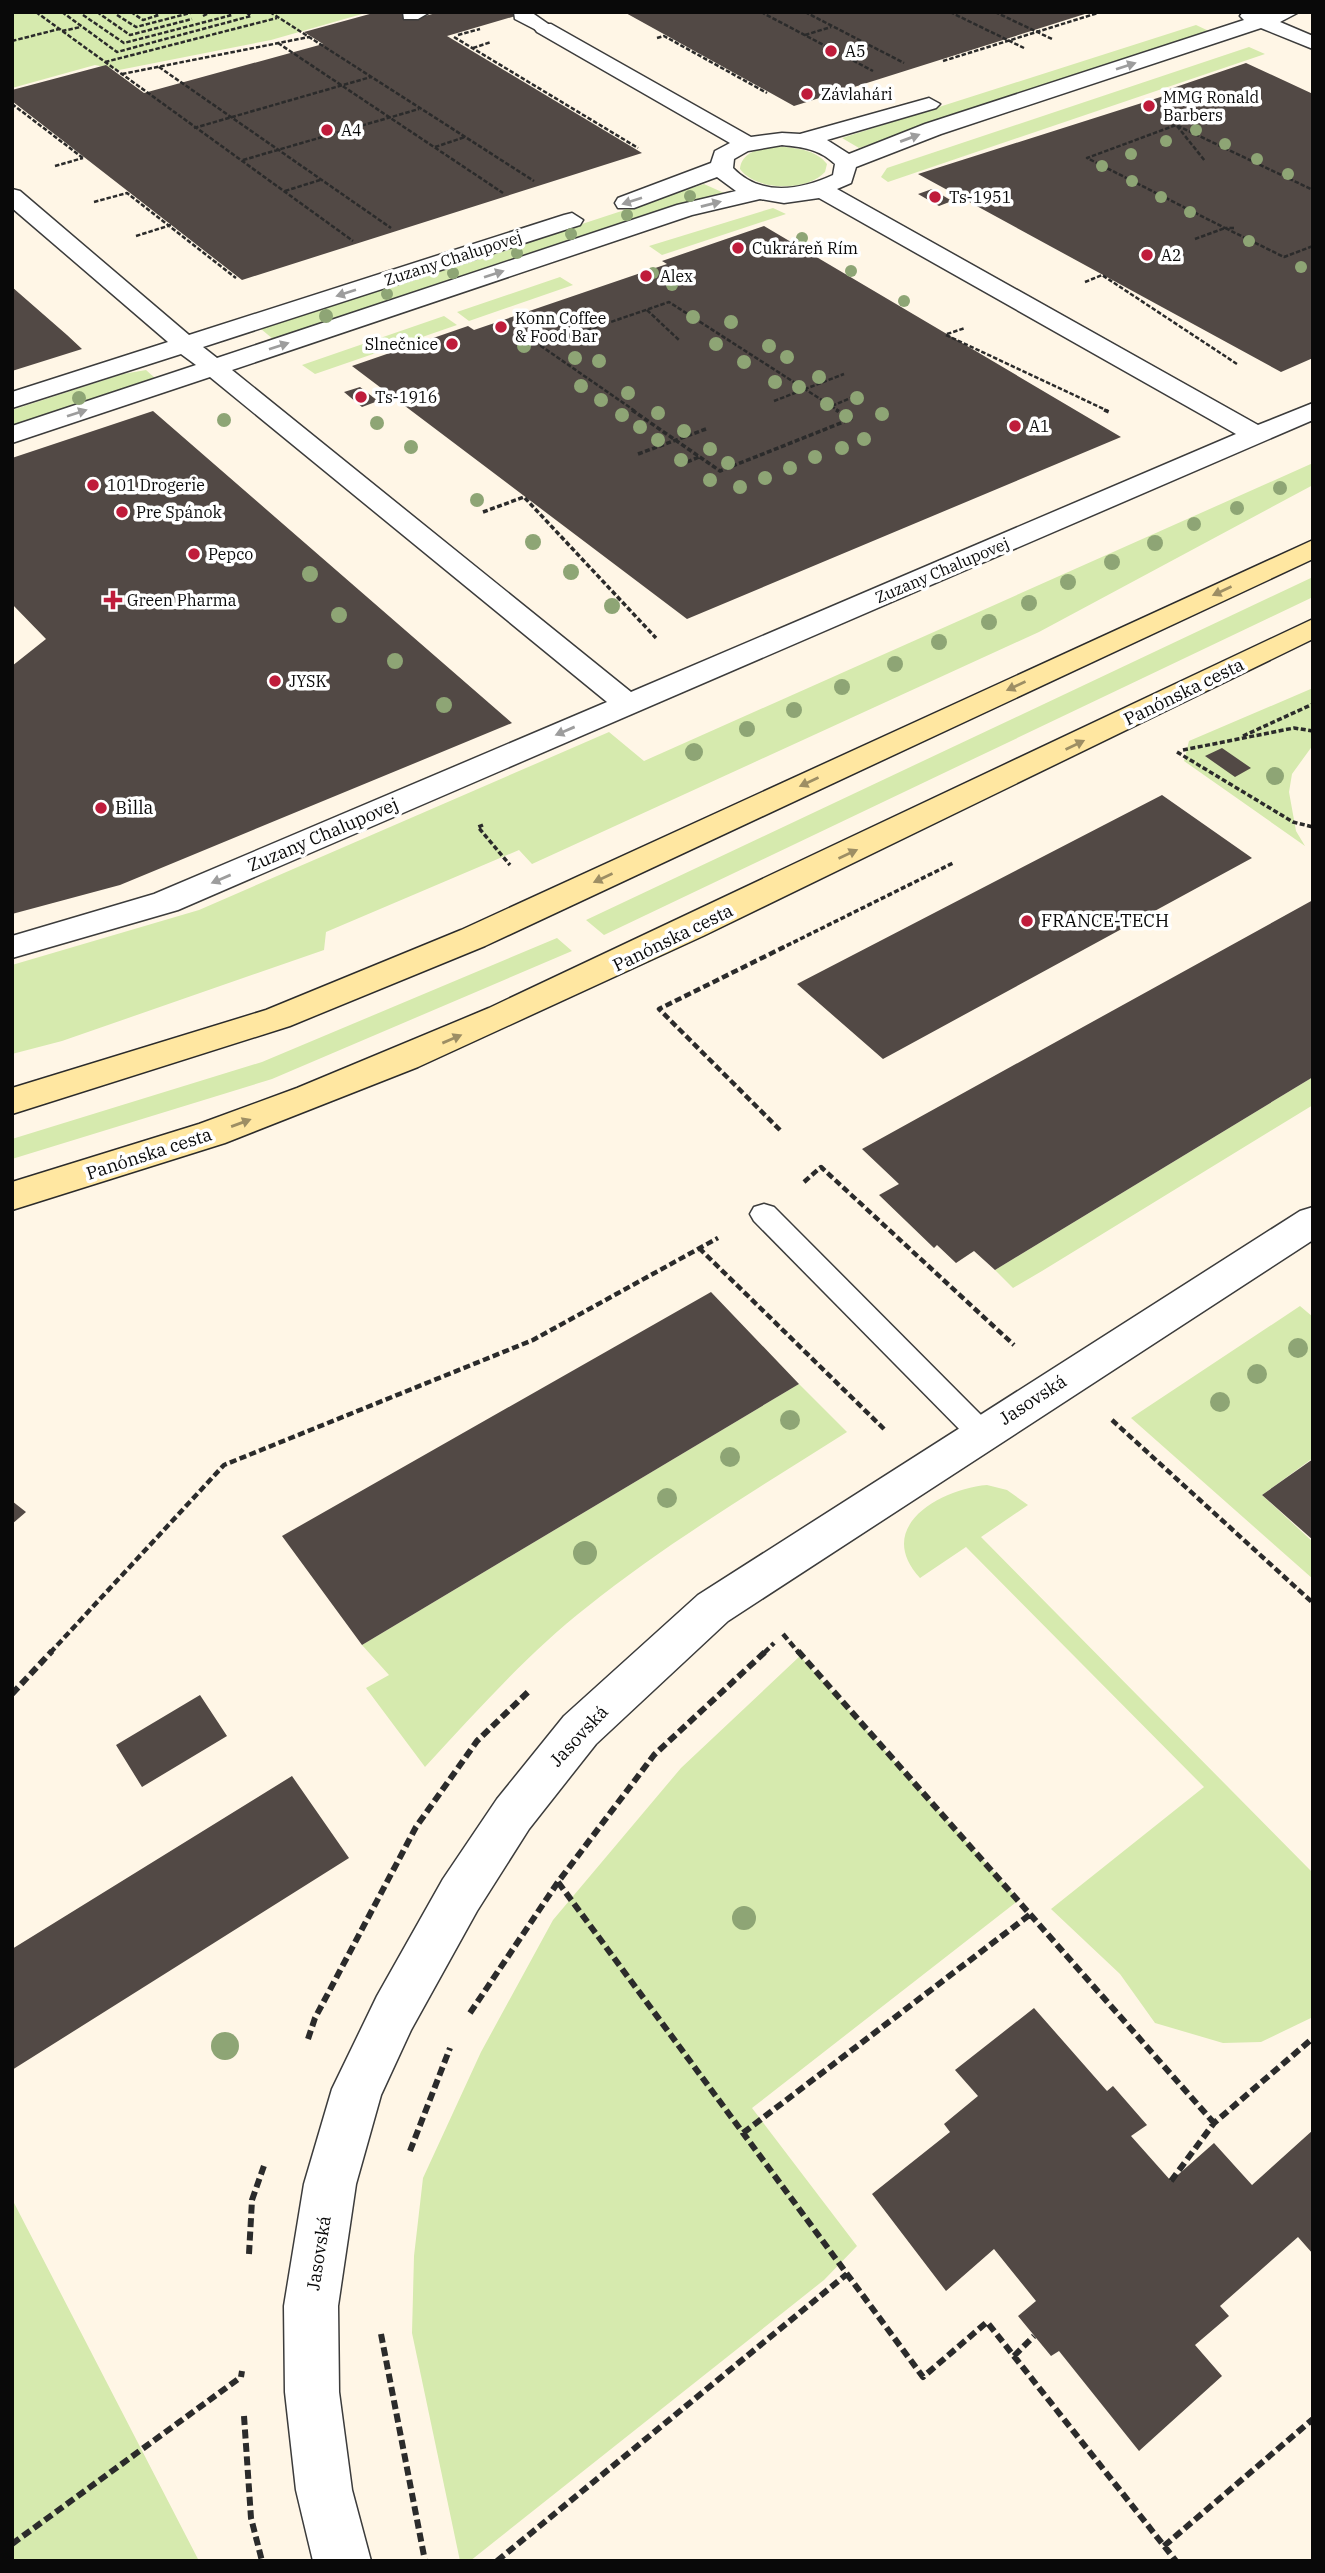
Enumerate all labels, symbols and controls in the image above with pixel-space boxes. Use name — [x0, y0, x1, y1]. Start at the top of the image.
place label: A5 — [845, 41, 866, 61]
marker: A5 — [823, 43, 839, 59]
one-way arrow — [1115, 61, 1136, 71]
place label: Závlahári — [821, 84, 893, 104]
marker: Závlahári — [799, 86, 815, 102]
place label: MMG Ronald Barbers — [1163, 87, 1259, 125]
marker: MMG Ronald Barbers — [1141, 98, 1157, 114]
place label: A4 — [341, 120, 362, 140]
marker: A4 — [319, 122, 335, 138]
one-way arrow — [899, 132, 920, 143]
place label: Ts-1951 — [949, 187, 1011, 207]
marker: Ts-1951 — [927, 189, 943, 205]
one-way arrow — [622, 196, 643, 207]
one-way arrow — [700, 198, 722, 209]
street label: Zuzany Chalupovej — [382, 226, 524, 290]
place label: Cukráreň Rím — [752, 238, 858, 258]
marker: Cukráreň Rím — [730, 240, 746, 256]
place label: A2 — [1161, 245, 1182, 265]
marker: A2 — [1139, 247, 1155, 263]
place label: Alex — [660, 266, 693, 286]
one-way arrow — [484, 268, 505, 279]
marker: Alex — [638, 268, 654, 284]
one-way arrow — [335, 288, 356, 299]
place label: Konn Coffee & Food Bar — [515, 308, 606, 346]
marker: Konn Coffee & Food Bar — [493, 319, 509, 335]
place label: Slnečnice — [365, 334, 438, 354]
marker: Slnečnice — [444, 336, 460, 352]
one-way arrow — [268, 340, 289, 351]
place label: Ts-1916 — [375, 387, 437, 407]
marker: Ts-1916 — [353, 389, 369, 405]
one-way arrow — [67, 407, 88, 418]
place label: A1 — [1029, 416, 1050, 436]
marker: A1 — [1007, 418, 1023, 434]
place label: 101 Drogerie — [107, 475, 205, 495]
marker: 101 Drogerie — [85, 477, 101, 493]
place label: Pre Spánok — [136, 502, 222, 522]
marker: Pre Spánok — [114, 504, 130, 520]
street label: Zuzany Chalupovej — [872, 533, 1012, 607]
place label: Pepco — [208, 544, 253, 564]
marker: Pepco — [186, 546, 202, 562]
one-way arrow — [1212, 585, 1232, 596]
place label: Green Pharma — [127, 590, 237, 610]
marker: Green Pharma — [105, 592, 121, 608]
street label: Panónska cesta — [1120, 652, 1248, 731]
place label: JYSK — [289, 671, 327, 691]
marker: JYSK — [267, 673, 283, 689]
one-way arrow — [1006, 681, 1026, 692]
one-way arrow — [555, 725, 575, 737]
one-way arrow — [1065, 739, 1085, 750]
one-way arrow — [799, 777, 820, 788]
street label: Zuzany Chalupovej — [244, 792, 402, 877]
place label: Billa — [115, 796, 154, 819]
marker: Billa — [93, 800, 109, 816]
one-way arrow — [838, 848, 858, 859]
one-way arrow — [593, 872, 613, 884]
one-way arrow — [210, 873, 231, 884]
street label: Panónska cesta — [609, 898, 737, 977]
place label: FRANCE-TECH — [1041, 909, 1169, 932]
marker: FRANCE-TECH — [1019, 913, 1035, 929]
one-way arrow — [442, 1033, 462, 1045]
one-way arrow — [230, 1117, 251, 1128]
street label: Panónska cesta — [83, 1122, 215, 1185]
street label: Jasovská — [995, 1369, 1071, 1430]
street label: Jasovská — [544, 1700, 613, 1771]
street label: Jasovská — [301, 2214, 336, 2292]

